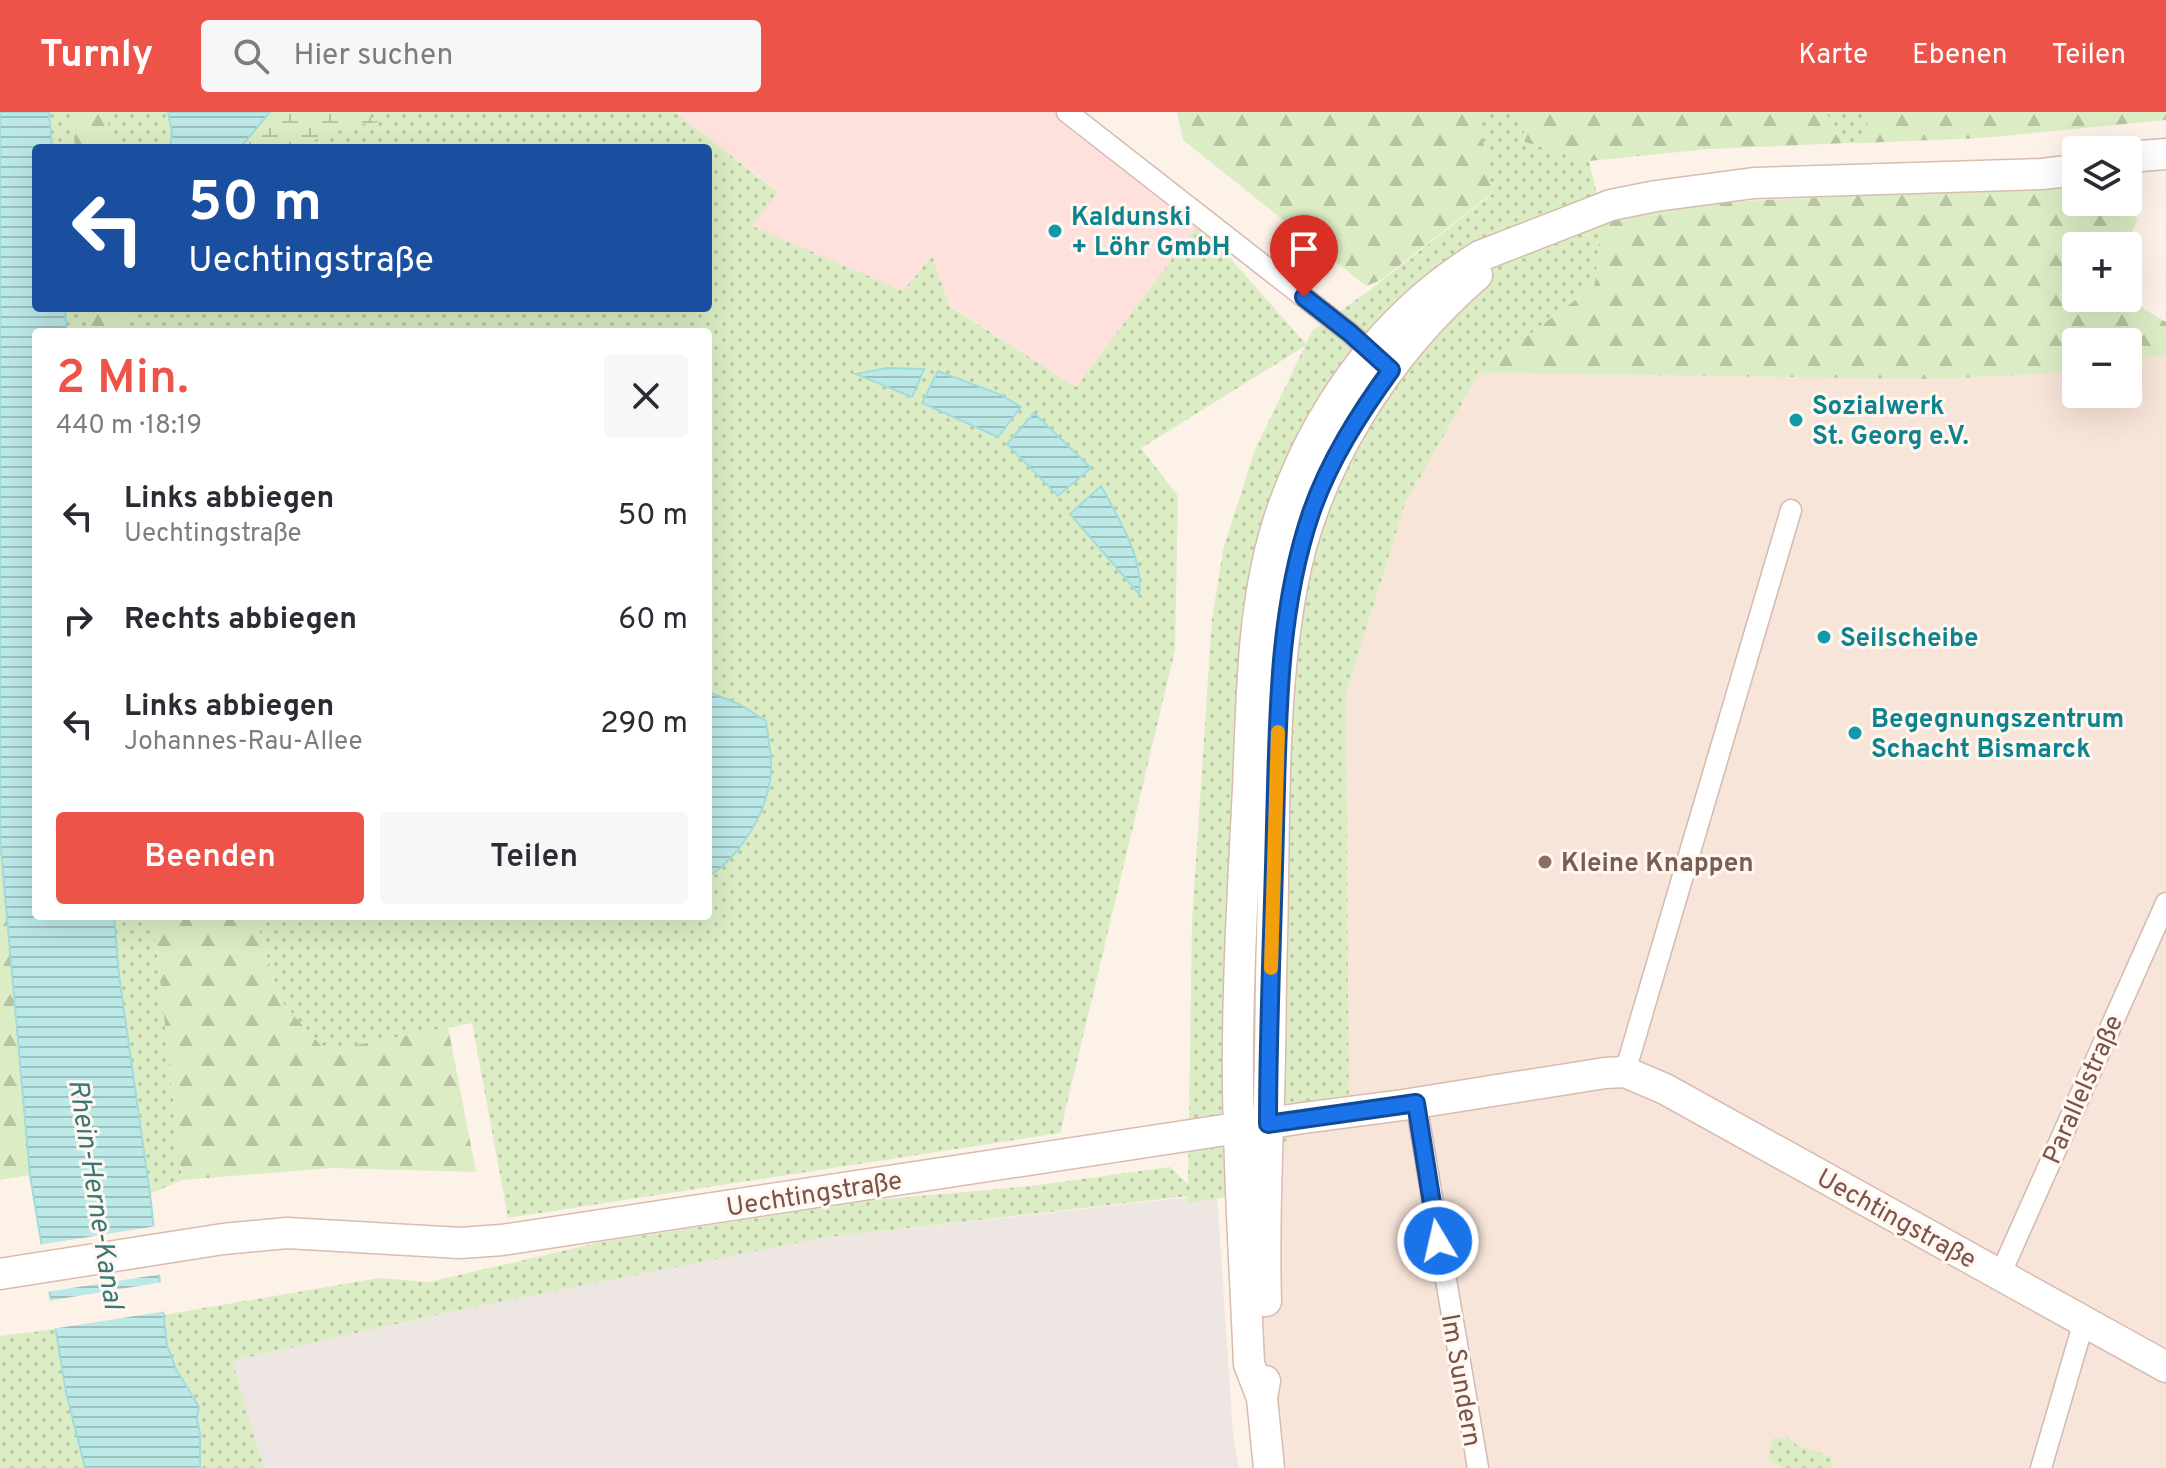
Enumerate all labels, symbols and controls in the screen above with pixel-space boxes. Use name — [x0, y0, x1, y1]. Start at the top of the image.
search box — [201, 20, 761, 92]
text: Turnly — [40, 32, 153, 81]
icon: search — [229, 34, 273, 78]
text: Hier suchen — [293, 38, 453, 75]
text: Karte — [1798, 38, 1868, 74]
text: Ebenen — [1912, 38, 2008, 74]
text: Teilen — [2052, 38, 2126, 74]
map controls — [2062, 136, 2142, 408]
button: layers — [2062, 136, 2142, 216]
text: 50 m — [188, 170, 322, 240]
icon: left — [56, 176, 160, 280]
place label: Kaldunski + Löhr GmbH — [1071, 202, 1231, 265]
pin — [1270, 215, 1338, 297]
marker: Kaldunski + Löhr GmbH — [1046, 222, 1064, 240]
icon: arrive — [1282, 227, 1326, 271]
button: + — [2062, 232, 2142, 312]
text: Uechtingstraße — [188, 239, 434, 285]
button: − — [2062, 328, 2142, 408]
text: 2 Min. — [56, 350, 189, 410]
button: close — [604, 354, 688, 438]
place label: Sozialwerk St. Georg e.V. — [1812, 391, 1969, 454]
text: 440 m · 18:19 — [56, 410, 202, 443]
marker: Sozialwerk St. Georg e.V. — [1787, 411, 1805, 429]
text: Links abbiegen — [124, 481, 334, 518]
icon: left — [56, 494, 100, 538]
text: 50 m — [618, 498, 688, 535]
text: Uechtingstraße — [124, 518, 302, 551]
icon: right — [56, 598, 100, 642]
text: Rechts abbiegen — [124, 602, 357, 639]
text: 60 m — [618, 602, 688, 639]
place label: Seilscheibe — [1840, 623, 1979, 656]
marker: Seilscheibe — [1815, 628, 1833, 646]
text: Links abbiegen — [124, 689, 334, 726]
icon: left — [56, 702, 100, 746]
place label: Begegnungszentrum Schacht Bismarck — [1871, 704, 2124, 767]
text: 290 m — [600, 706, 688, 743]
marker: Begegnungszentrum Schacht Bismarck — [1846, 724, 1864, 742]
text: Johannes-Rau-Allee — [124, 726, 363, 759]
button: Beenden — [56, 812, 364, 904]
button: Teilen — [380, 812, 688, 904]
place label: Kleine Knappen — [1561, 848, 1754, 881]
marker: Kleine Knappen — [1536, 853, 1554, 871]
street label: Parallelstraße — [2037, 1010, 2132, 1170]
water label: Rhein-Herne-Kanal — [58, 1077, 130, 1314]
street label: Uechtingstraße — [1810, 1163, 1981, 1278]
street label: Uechtingstraße — [724, 1165, 905, 1226]
position arrow — [1396, 1199, 1480, 1283]
street label: Im Sundern — [1432, 1311, 1487, 1449]

